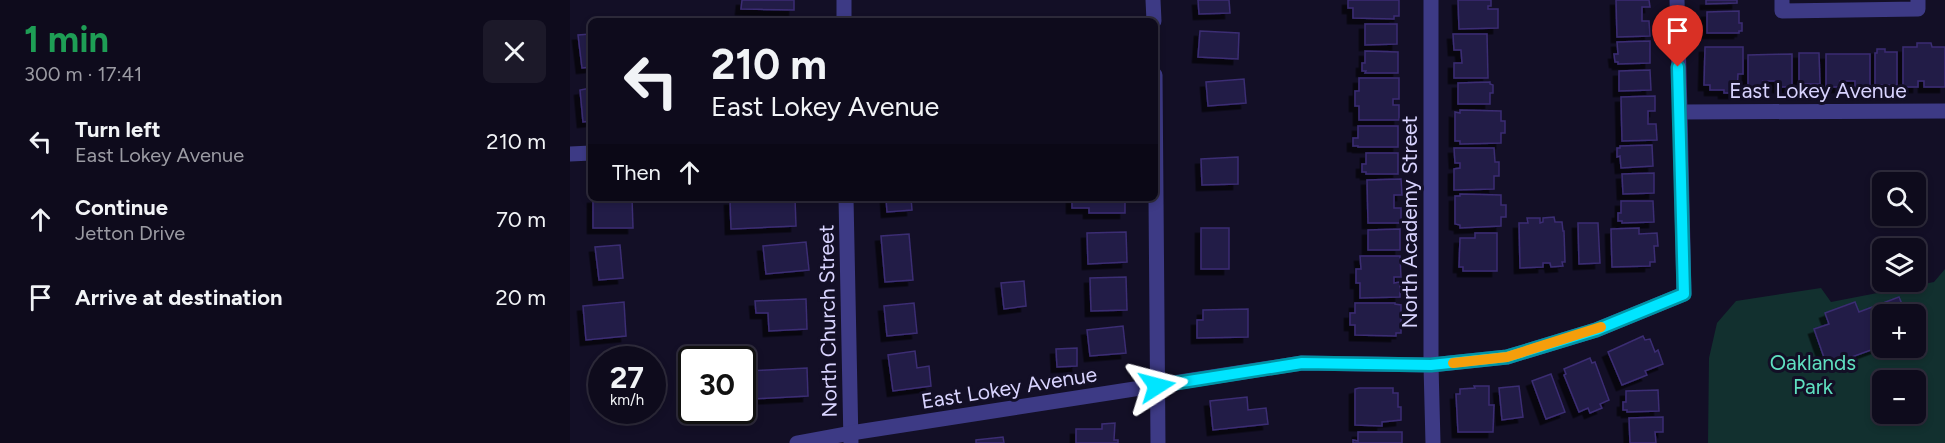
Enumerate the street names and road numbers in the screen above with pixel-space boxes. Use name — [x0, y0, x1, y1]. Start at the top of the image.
street label: East Lokey Avenue — [1729, 78, 1907, 103]
street label: North Academy Street — [1397, 115, 1422, 329]
street label: North Church Street — [813, 224, 842, 418]
street label: East Lokey Avenue — [919, 361, 1099, 414]

